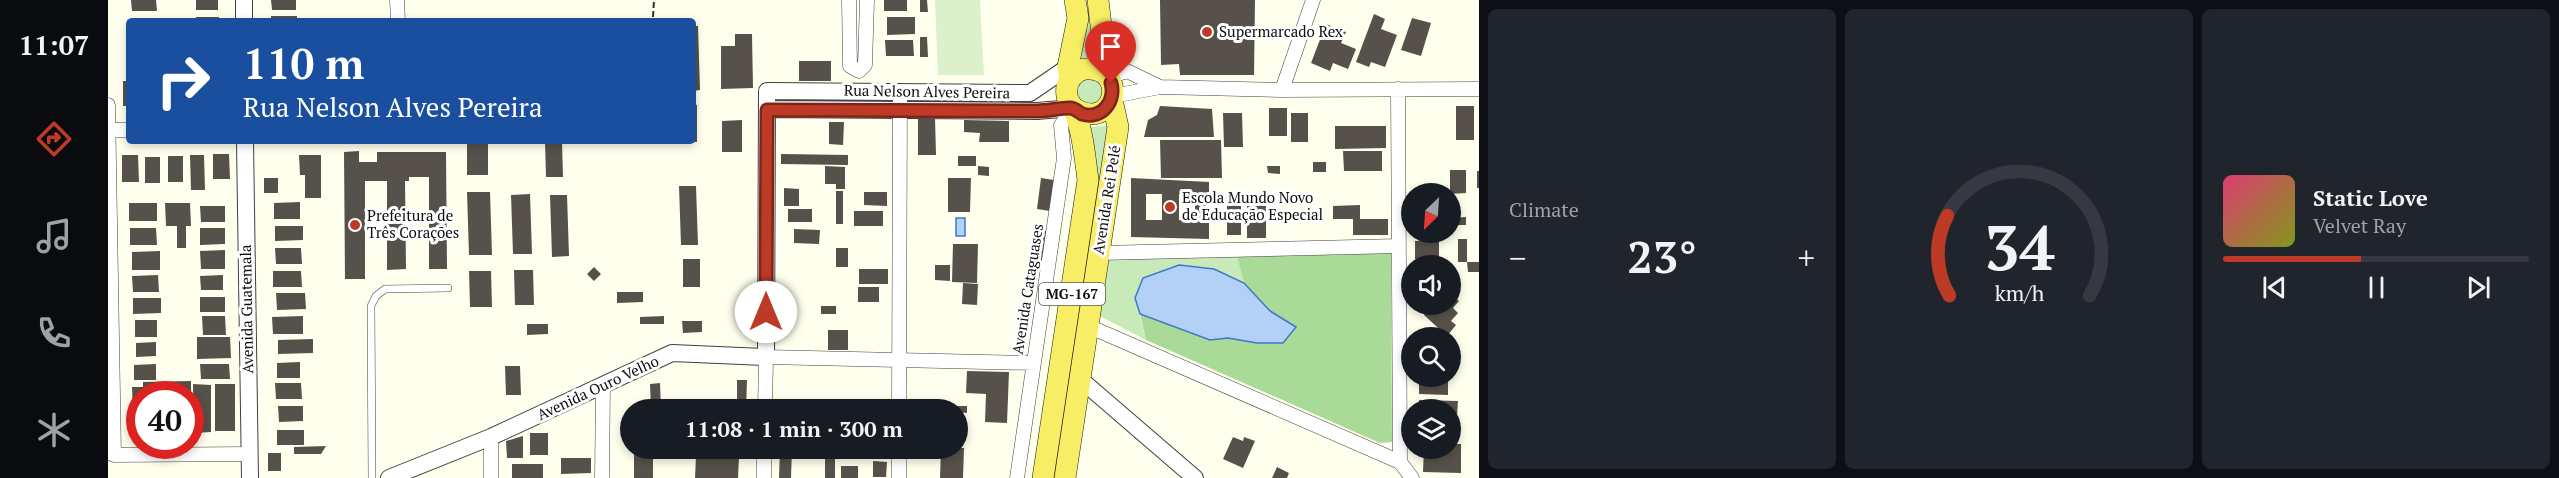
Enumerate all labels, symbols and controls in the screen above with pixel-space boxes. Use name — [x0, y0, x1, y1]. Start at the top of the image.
pin — [1085, 21, 1136, 83]
place label: Supermarcado Rex — [1219, 21, 1343, 41]
marker: Supermarcado Rex — [1200, 25, 1214, 39]
text: 11:07 — [19, 27, 89, 63]
icon: arrive — [1094, 30, 1127, 63]
text: 110 m — [243, 35, 364, 91]
icon: right — [144, 42, 222, 120]
street label: Rua Nelson Alves Pereira — [844, 80, 1011, 102]
text: Rua Nelson Alves Pereira — [243, 89, 543, 125]
icon: directions — [33, 118, 75, 160]
street label: Avenida Rei Pelé — [1088, 144, 1125, 256]
north arrow — [1401, 183, 1461, 243]
map controls — [1401, 183, 1461, 459]
text: Static Love — [2313, 183, 2428, 212]
place label: Escola Mundo Novo de Educação Especial — [1182, 187, 1323, 224]
text: Climate — [1509, 196, 1579, 223]
marker: Escola Mundo Novo de Educação Especial — [1163, 200, 1177, 214]
place label: Prefeitura de Três Corações — [367, 205, 459, 242]
text: 34 — [1984, 205, 2054, 288]
text: Velvet Ray — [2313, 212, 2406, 239]
icon: music — [33, 215, 75, 257]
marker: Prefeitura de Três Corações — [348, 218, 362, 232]
street label: Avenida Cataguases — [1007, 222, 1047, 356]
text: 23° — [1627, 226, 1697, 286]
text: − — [1509, 236, 1527, 279]
text: + — [1797, 236, 1815, 279]
street label: Avenida Guatemala — [235, 244, 257, 374]
button: sound — [1401, 255, 1461, 315]
icon: previous — [2258, 271, 2291, 304]
icon: pause — [2360, 271, 2393, 304]
icon: next — [2462, 271, 2495, 304]
text: km/h — [1994, 279, 2044, 307]
position arrow — [734, 280, 798, 344]
road number: MG-167 — [1039, 283, 1105, 305]
icon: phone — [33, 312, 75, 354]
button: search — [1401, 327, 1461, 387]
street label: Avenida Ouro Velho — [534, 350, 662, 424]
speed limit sign: 40 — [126, 381, 204, 459]
button: layers — [1401, 399, 1461, 459]
icon: climate — [33, 409, 75, 451]
text: 11:08 · 1 min · 300 m — [685, 414, 903, 443]

